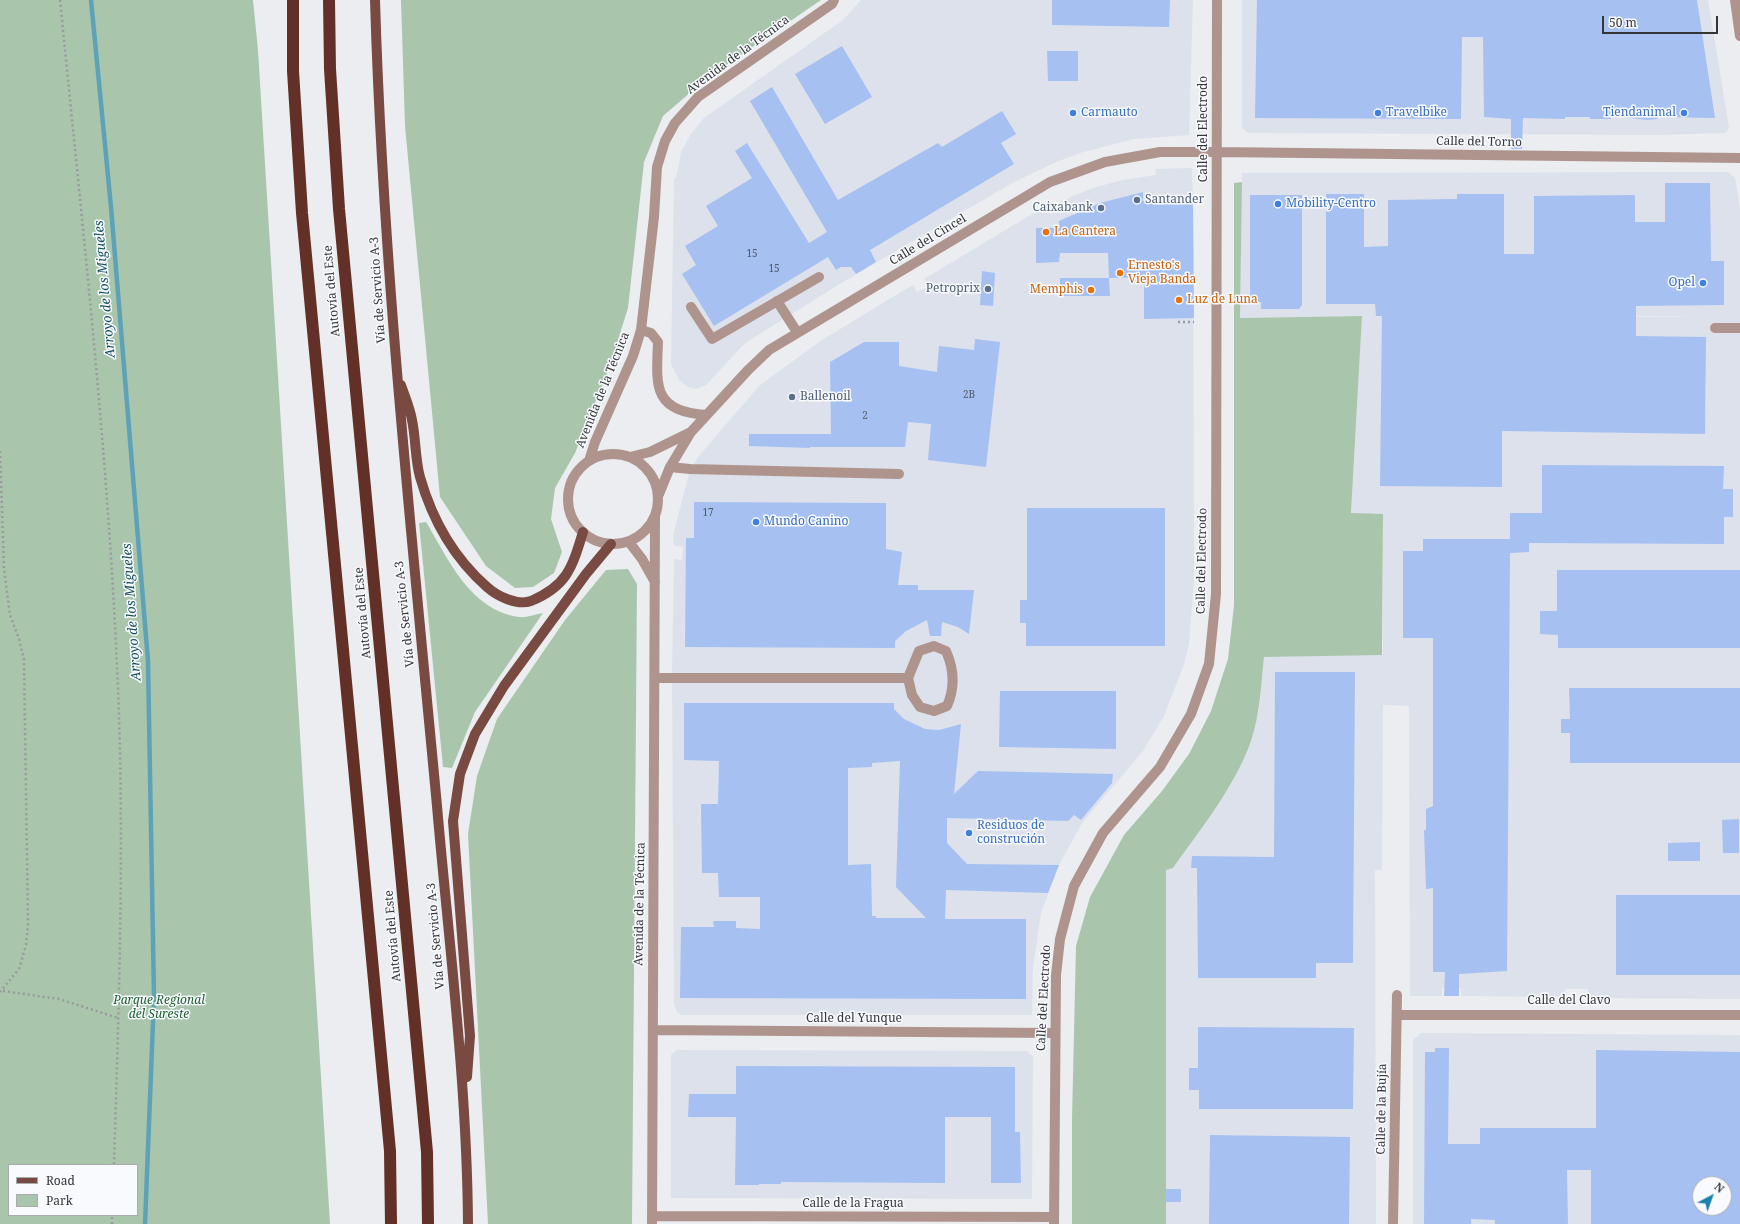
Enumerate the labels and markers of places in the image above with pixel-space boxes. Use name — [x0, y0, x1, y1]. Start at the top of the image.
place label: Carmauto — [1081, 106, 1138, 120]
place label: Travelbike — [1386, 106, 1447, 120]
place label: Tiendanimal — [1603, 106, 1676, 120]
marker: Carmauto — [1068, 108, 1078, 118]
marker: Travelbike — [1373, 108, 1383, 118]
marker: Tiendanimal — [1679, 108, 1689, 118]
place label: Santander — [1145, 193, 1204, 207]
marker: Santander — [1132, 195, 1142, 205]
place label: Mobility-Centro — [1286, 197, 1376, 211]
marker: Mobility-Centro — [1273, 199, 1283, 209]
place label: Caixabank — [1032, 201, 1093, 215]
marker: Caixabank — [1096, 203, 1106, 213]
place label: La Cantera — [1054, 225, 1116, 239]
marker: La Cantera — [1041, 227, 1051, 237]
place label: Ernesto's Vieja Banda — [1128, 259, 1196, 287]
marker: Ernesto's Vieja Banda — [1115, 268, 1125, 278]
place label: Opel — [1669, 276, 1695, 290]
marker: Opel — [1698, 278, 1708, 288]
place label: Petroprix — [926, 282, 980, 296]
place label: Memphis — [1030, 283, 1083, 297]
marker: Petroprix — [983, 284, 993, 294]
marker: Memphis — [1086, 285, 1096, 295]
place label: Luz de Luna — [1187, 293, 1258, 307]
marker: Luz de Luna — [1174, 295, 1184, 305]
place label: Ballenoil — [800, 390, 851, 404]
marker: Ballenoil — [787, 392, 797, 402]
place label: Mundo Canino — [764, 515, 848, 529]
marker: Mundo Canino — [751, 517, 761, 527]
place label: Residuos de construción — [977, 819, 1045, 847]
marker: Residuos de construción — [964, 828, 974, 838]

